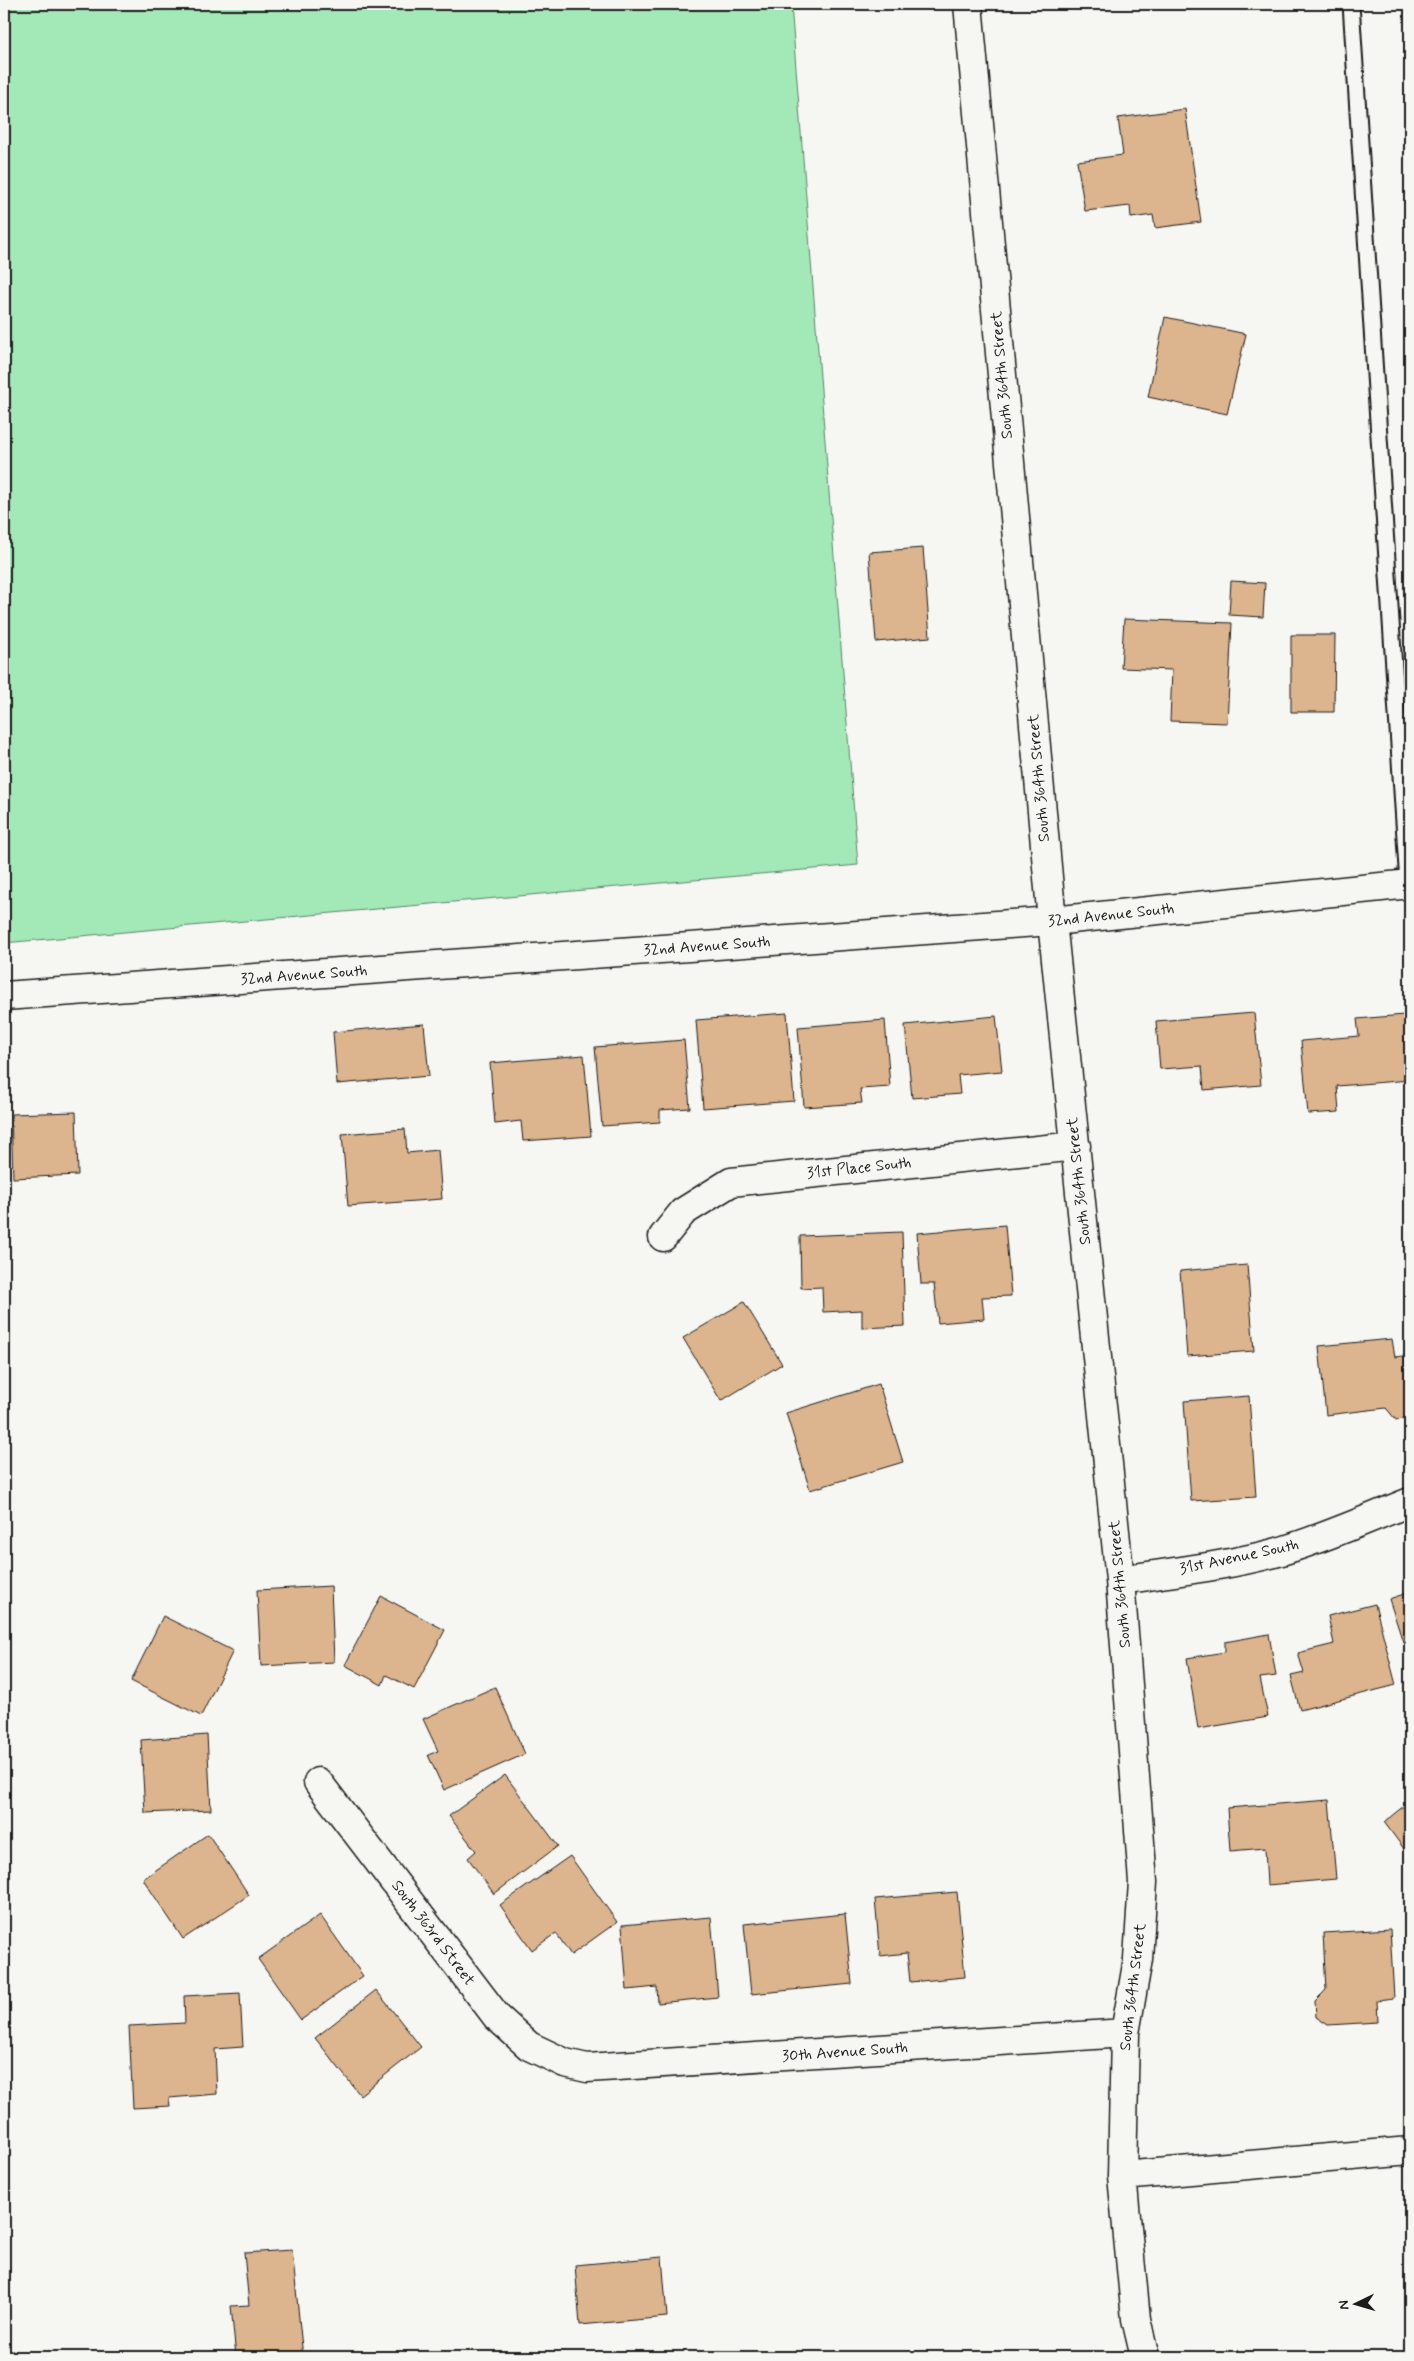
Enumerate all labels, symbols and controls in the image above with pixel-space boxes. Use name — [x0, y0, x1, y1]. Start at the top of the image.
street label: South 364th Street — [986, 310, 1018, 440]
street label: South 364th Street — [1023, 713, 1055, 843]
street label: 32nd Avenue South — [1047, 898, 1175, 932]
street label: 32nd Avenue South — [643, 931, 771, 961]
street label: 32nd Avenue South — [240, 960, 368, 990]
street label: South 364th Street — [1062, 1116, 1096, 1246]
street label: 31st Place South — [806, 1152, 912, 1184]
street label: South 364th Street — [1104, 1519, 1136, 1649]
street label: 31st Avenue South — [1177, 1534, 1301, 1580]
street label: South 363rd Street — [386, 1876, 480, 1990]
street label: South 364th Street — [1115, 1922, 1151, 2052]
street label: 30th Avenue South — [781, 2037, 909, 2067]
north arrow — [1332, 2278, 1382, 2328]
text: N — [1335, 2300, 1353, 2310]

